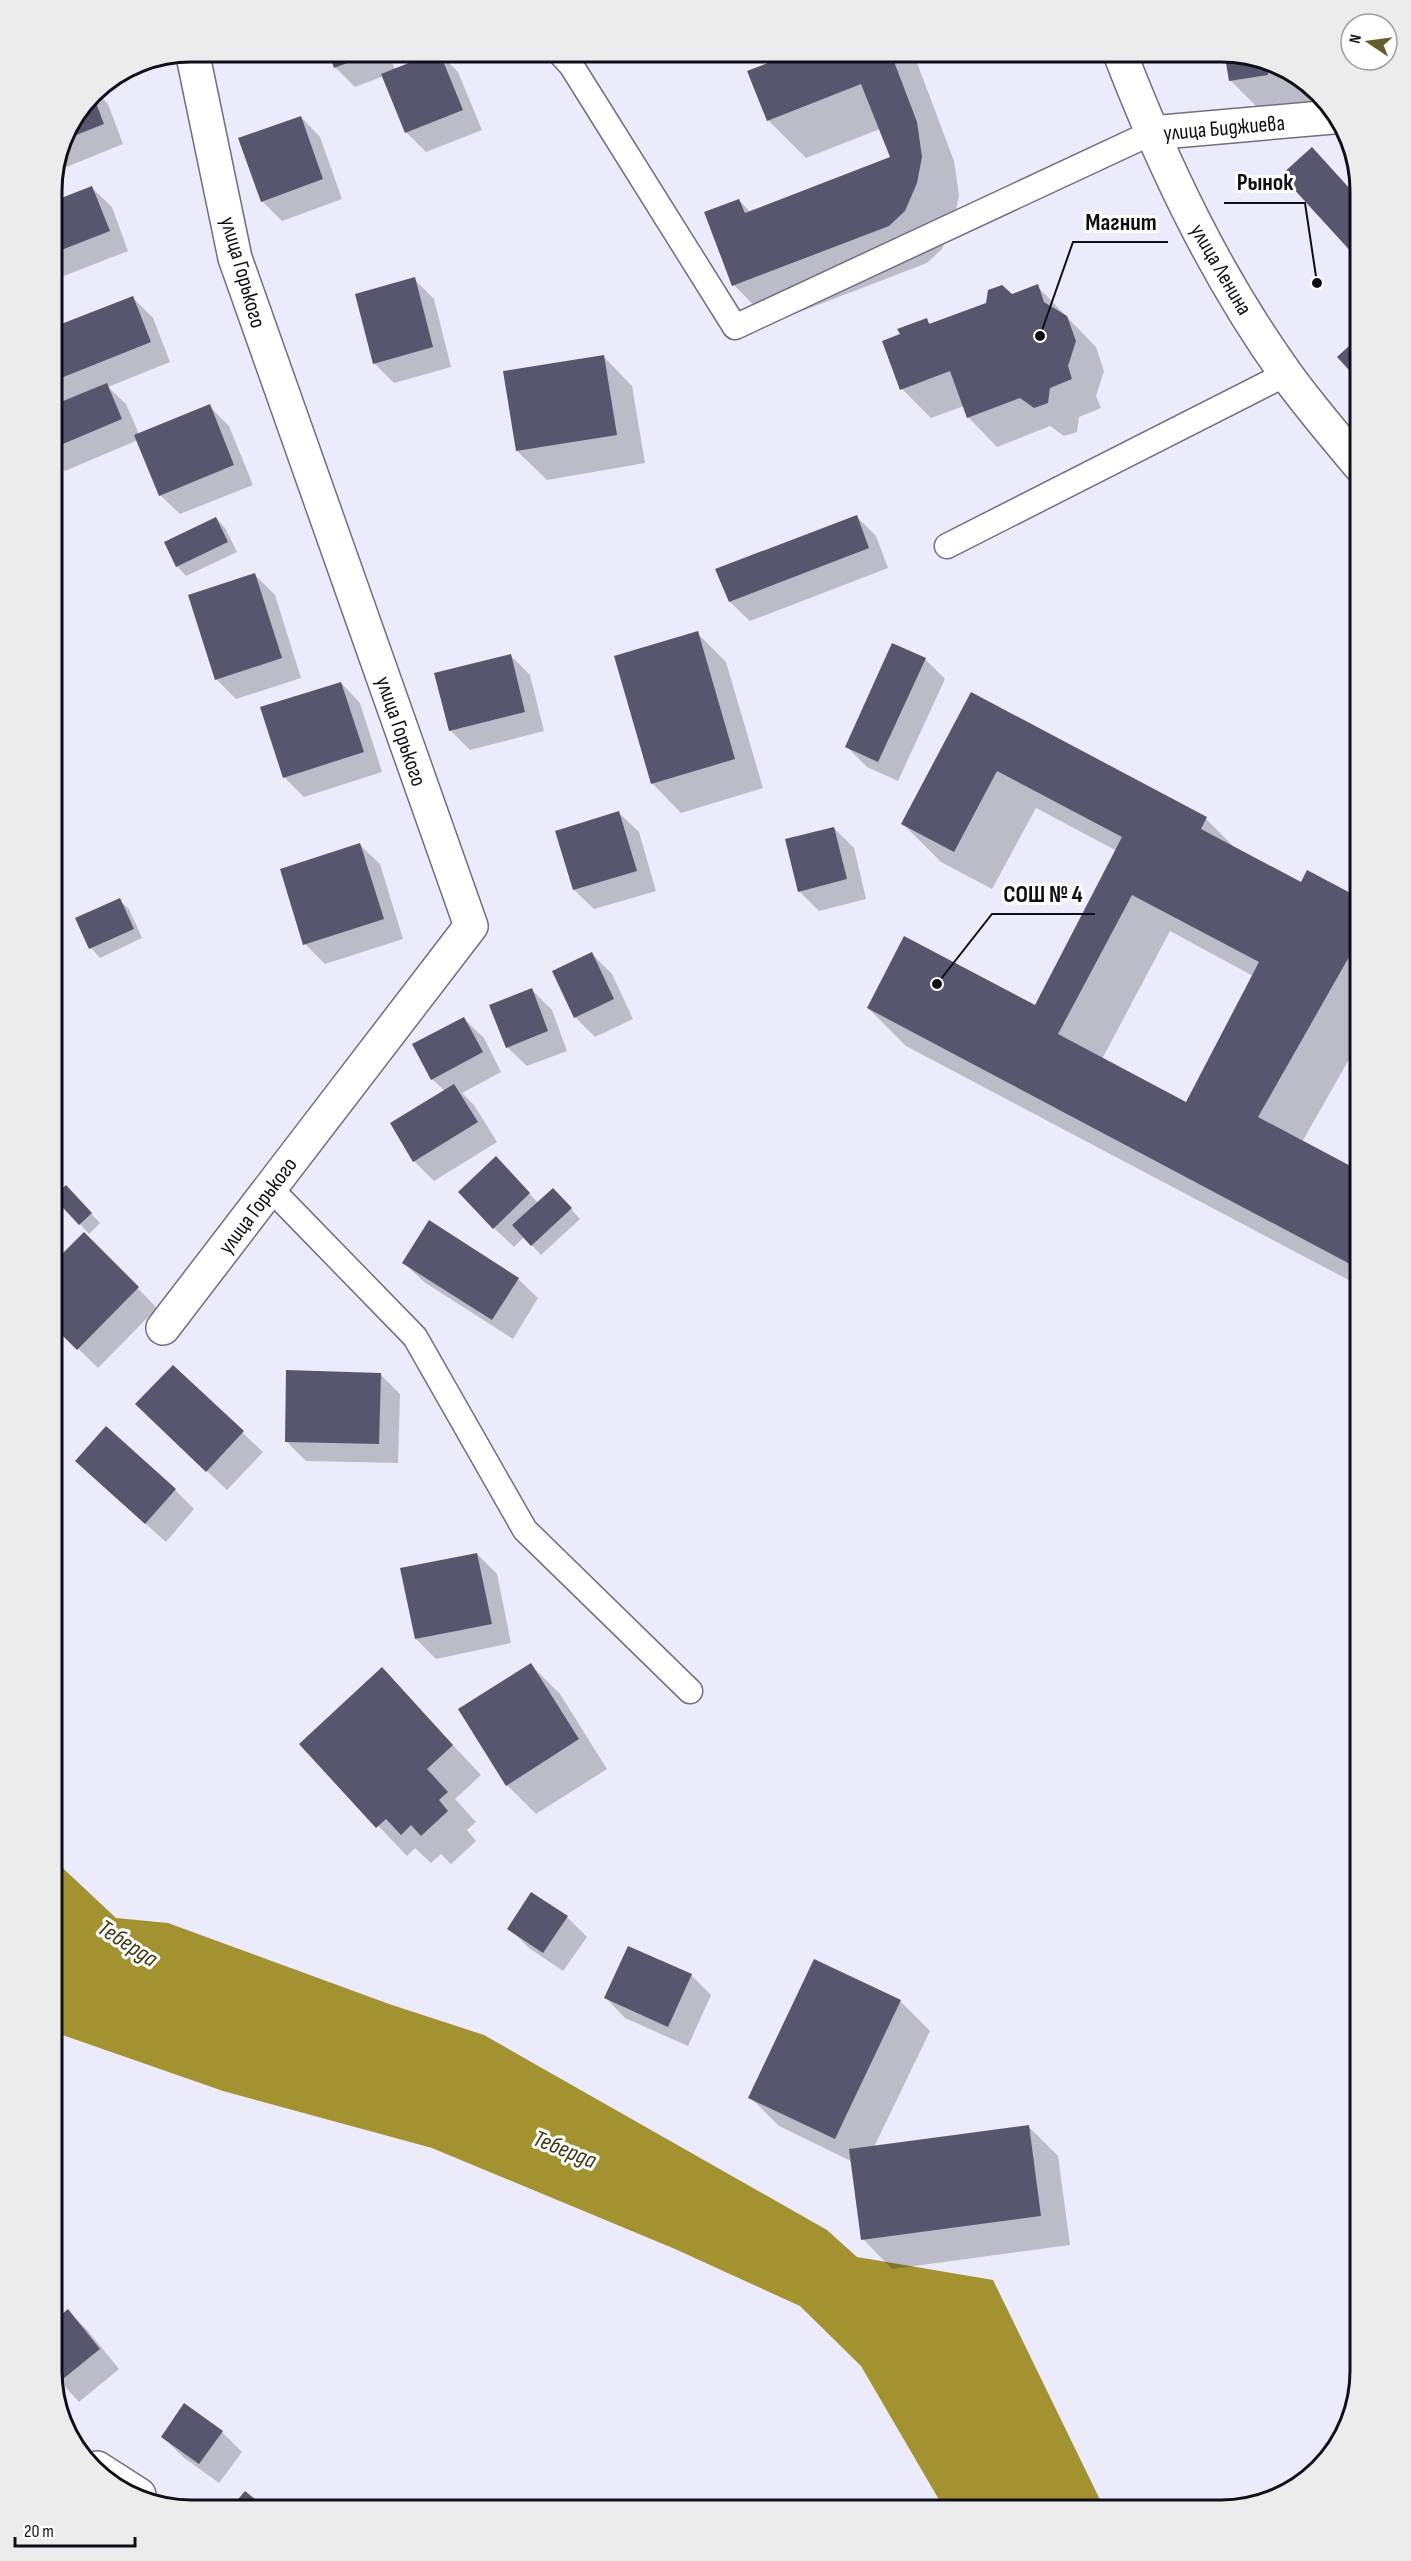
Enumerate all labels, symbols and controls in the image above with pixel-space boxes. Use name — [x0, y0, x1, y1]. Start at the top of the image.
north arrow — [1339, 12, 1399, 72]
text: N — [1346, 33, 1366, 45]
street label: улица Биджиева — [1162, 110, 1286, 147]
callout: Рынок — [1224, 161, 1305, 203]
text: Рынок — [1237, 168, 1294, 197]
callout: Магнит — [1073, 200, 1168, 242]
text: Магнит — [1085, 208, 1157, 237]
street label: улица Горького — [214, 214, 271, 331]
street label: улица Ленина — [1184, 219, 1258, 320]
street label: улица Горького — [369, 673, 432, 790]
callout: СОШ № 4 — [992, 872, 1095, 914]
text: СОШ № 4 — [1003, 880, 1083, 909]
street label: улица Горького — [213, 1152, 303, 1260]
water label: Теберда — [92, 1913, 163, 1974]
water label: Теберда — [529, 2124, 601, 2175]
scale bar — [15, 2510, 135, 2548]
text: 20 m — [24, 2521, 54, 2542]

